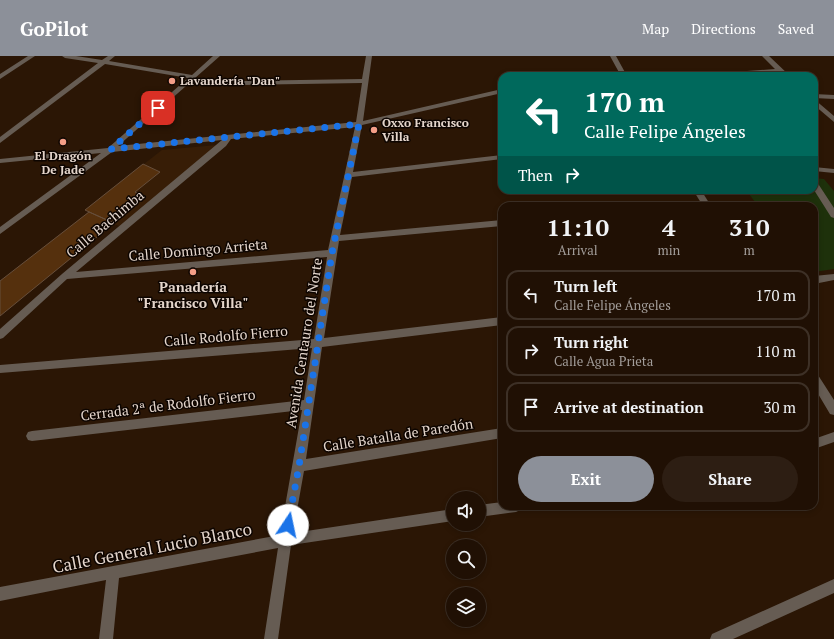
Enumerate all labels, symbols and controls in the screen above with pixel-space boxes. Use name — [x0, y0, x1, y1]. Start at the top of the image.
text: GoPilot — [20, 16, 88, 41]
text: Map — [642, 19, 669, 38]
text: Directions — [691, 19, 756, 38]
text: Saved — [778, 19, 814, 38]
place label: Lavandería "Dan" — [180, 73, 280, 88]
marker: Lavandería "Dan" — [167, 76, 177, 86]
text: 170 m — [584, 83, 665, 120]
icon: left — [518, 88, 570, 140]
pin — [141, 91, 175, 125]
icon: arrive — [147, 97, 169, 119]
place label: Oxxo Francisco Villa — [382, 115, 469, 144]
text: Calle Felipe Ángeles — [584, 119, 746, 143]
marker: Oxxo Francisco Villa — [369, 125, 379, 135]
marker: El Dragón De Jade — [58, 137, 68, 147]
place label: El Dragón De Jade — [35, 148, 92, 177]
icon: right — [561, 164, 583, 186]
text: Then — [518, 165, 553, 185]
street label: Calle Bachimba — [62, 185, 148, 262]
text: 11:10 — [546, 211, 609, 243]
text: 4 — [662, 211, 676, 243]
text: 310 — [729, 211, 769, 243]
street label: Calle Domingo Arrieta — [128, 234, 268, 265]
text: Arrival — [558, 241, 598, 259]
text: min — [657, 241, 680, 259]
text: m — [744, 241, 755, 259]
street label: Avenida Centauro del Norte — [281, 256, 326, 429]
marker: Panadería "Francisco Villa" — [188, 267, 198, 277]
text: Turn left — [554, 276, 618, 296]
place label: Panadería "Francisco Villa" — [138, 277, 248, 312]
icon: left — [520, 284, 542, 306]
text: 170 m — [755, 285, 796, 305]
text: Calle Felipe Ángeles — [554, 296, 671, 314]
street label: Calle Rodolfo Fierro — [163, 321, 289, 350]
text: Turn right — [554, 332, 629, 352]
icon: right — [520, 340, 542, 362]
text: 110 m — [755, 341, 796, 361]
text: Calle Agua Prieta — [554, 352, 653, 370]
street label: Cerrada 2ª de Rodolfo Fierro — [79, 384, 257, 425]
icon: arrive — [520, 396, 542, 418]
text: Arrive at destination — [554, 397, 704, 417]
text: 30 m — [763, 397, 796, 417]
street label: Calle Batalla de Paredón — [322, 413, 475, 456]
button: Exit — [518, 456, 654, 502]
button: Share — [662, 456, 798, 502]
map controls — [446, 491, 486, 627]
button: sound — [446, 491, 486, 531]
position arrow — [267, 504, 309, 546]
street label: Calle General Lucio Blanco — [50, 517, 254, 578]
button: search — [446, 539, 486, 579]
button: layers — [446, 587, 486, 627]

